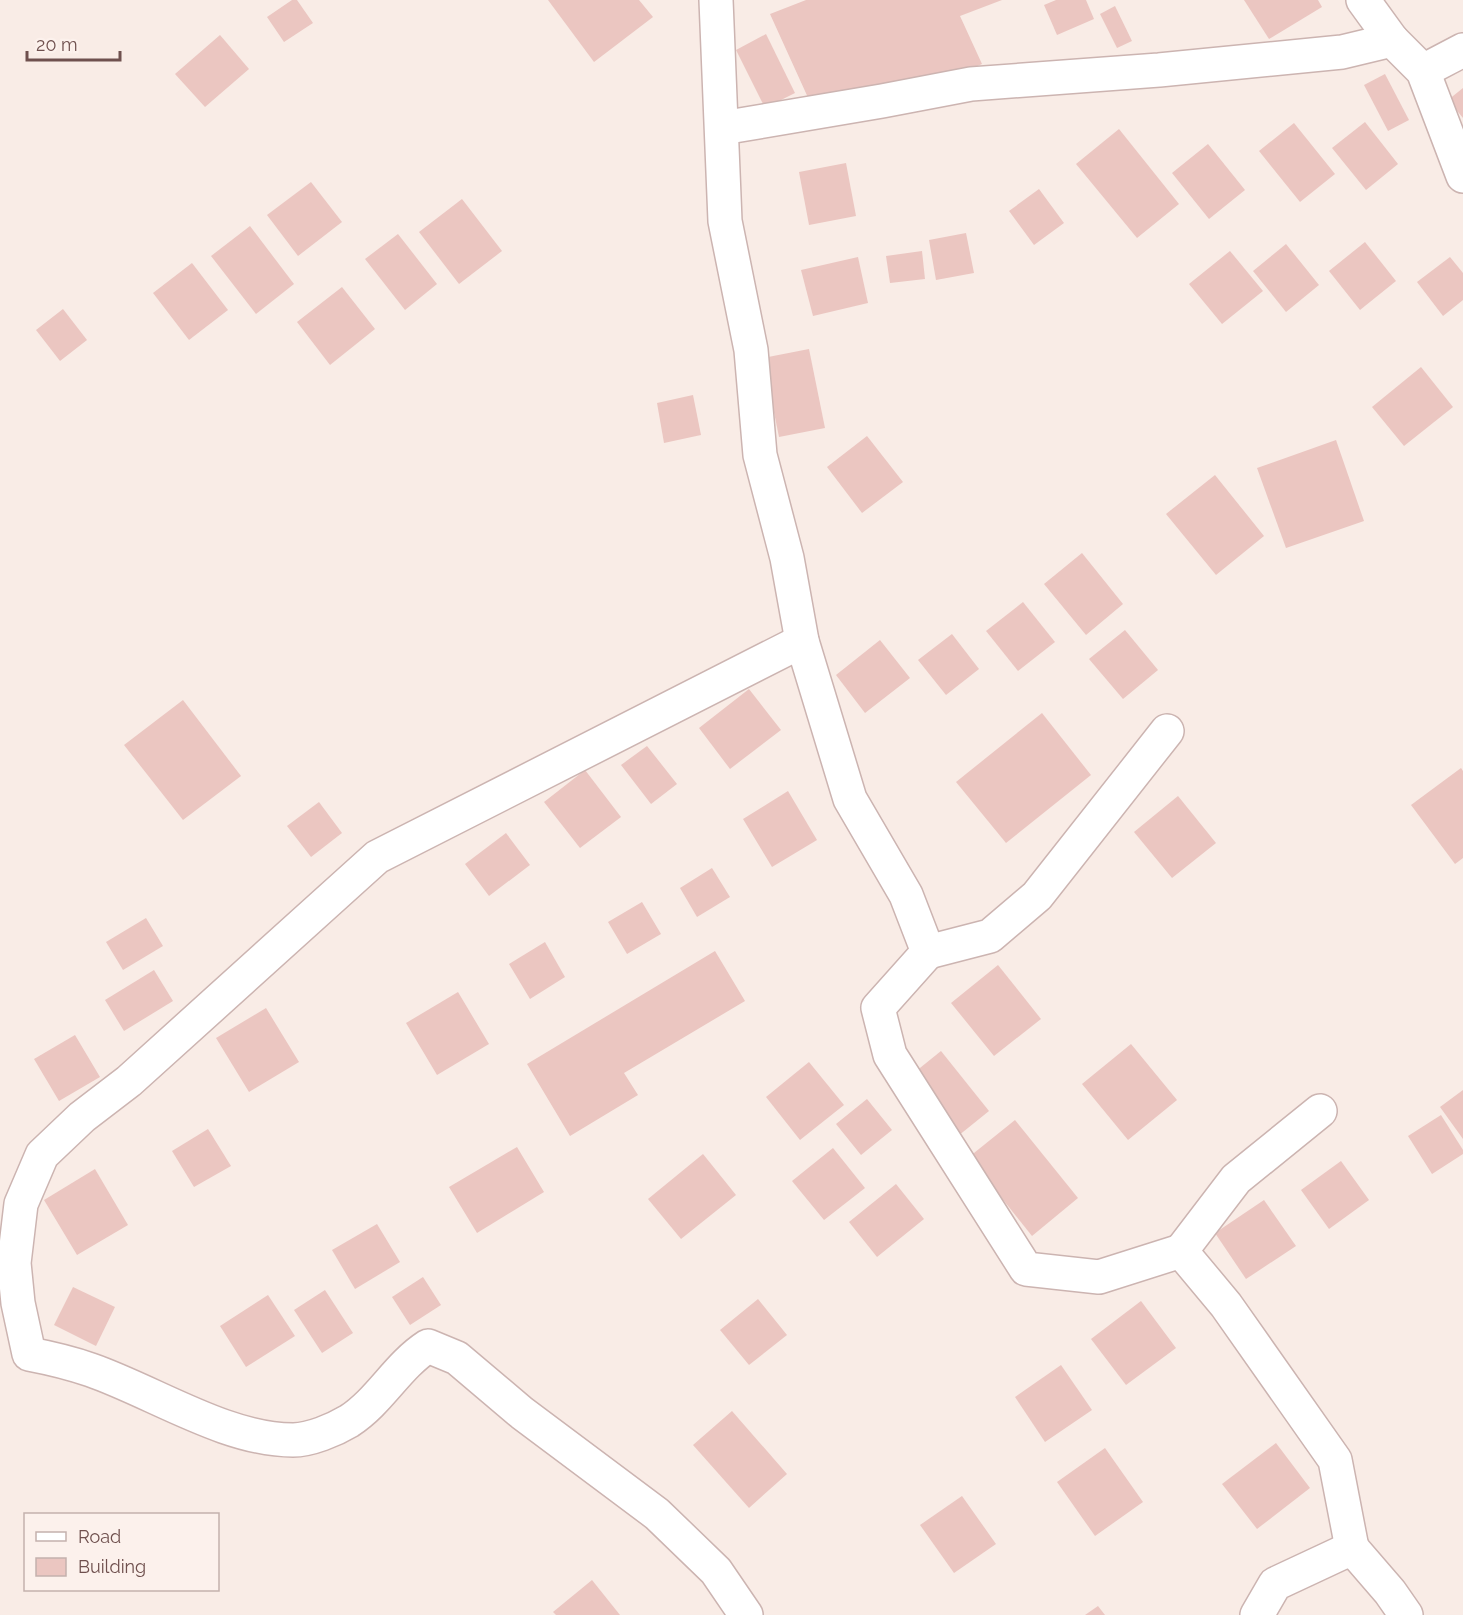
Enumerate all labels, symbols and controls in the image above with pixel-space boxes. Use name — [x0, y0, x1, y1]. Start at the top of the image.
scale bar — [27, 24, 120, 62]
text: 20 m — [36, 34, 78, 55]
legend — [24, 1513, 219, 1591]
text: Road — [78, 1526, 121, 1547]
text: Building — [78, 1556, 146, 1577]

